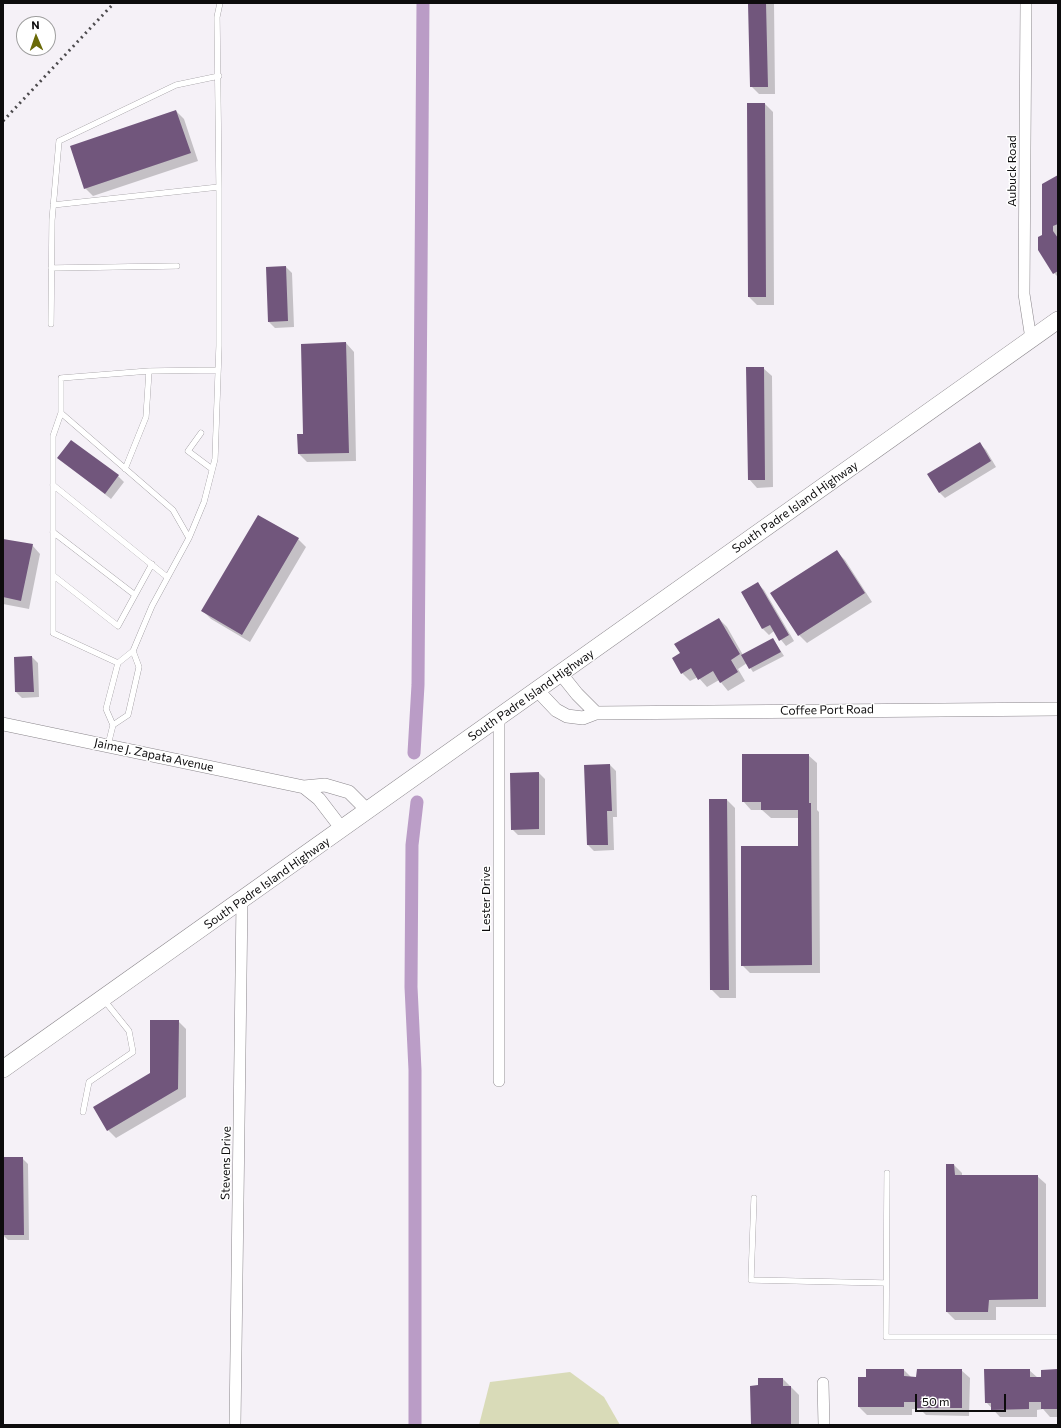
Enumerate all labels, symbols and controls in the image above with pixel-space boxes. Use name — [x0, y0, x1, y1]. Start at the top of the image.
north arrow — [16, 16, 56, 56]
text: N — [31, 18, 40, 31]
street label: Aubuck Road — [1005, 135, 1019, 207]
street label: South Padre Island Highway — [729, 458, 861, 556]
street label: South Padre Island Highway — [465, 646, 597, 744]
street label: Coffee Port Road — [780, 702, 874, 718]
street label: Jaime J. Zapata Avenue — [93, 735, 215, 775]
street label: South Padre Island Highway — [201, 834, 333, 932]
street label: Lester Drive — [479, 866, 493, 932]
street label: Stevens Drive — [218, 1126, 234, 1200]
scale bar — [917, 1386, 1008, 1412]
text: 50 m — [922, 1394, 950, 1408]

